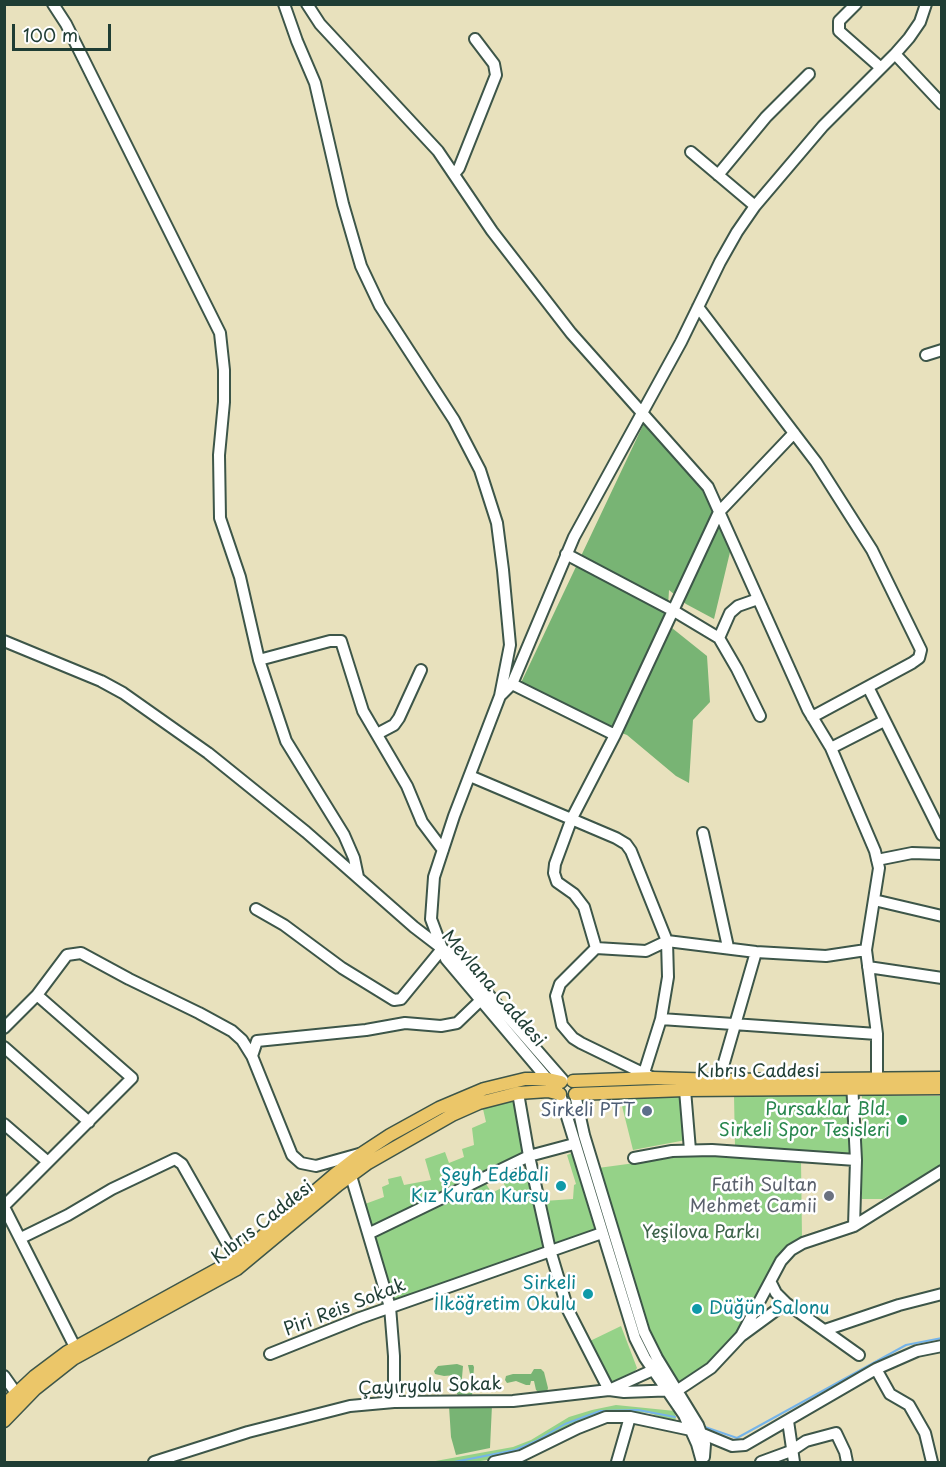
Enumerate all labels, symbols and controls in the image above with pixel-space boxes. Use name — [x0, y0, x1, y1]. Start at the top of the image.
scale bar — [15, 12, 114, 50]
text: 100 m — [23, 21, 78, 48]
street label: Mevlana Caddesi — [437, 926, 549, 1052]
street label: Kıbrıs Caddesi — [696, 1061, 820, 1083]
place label: Pursaklar Bld. Sirkeli Spor Tesisleri — [719, 1099, 890, 1142]
place label: Sirkeli PTT — [540, 1100, 635, 1122]
marker: Sirkeli PTT — [640, 1104, 654, 1118]
marker: Pursaklar Bld. Sirkeli Spor Tesisleri — [895, 1113, 909, 1127]
place label: Şeyh Edebali Kız Kuran Kursu — [411, 1165, 549, 1208]
place label: Fatih Sultan Mehmet Camii — [690, 1175, 817, 1218]
street label: Kıbrıs Caddesi — [208, 1177, 318, 1269]
marker: Şeyh Edebali Kız Kuran Kursu — [554, 1179, 568, 1193]
marker: Fatih Sultan Mehmet Camii — [822, 1189, 836, 1203]
park label: Yeşilova Parkı — [642, 1222, 760, 1244]
place label: Sirkeli İlköğretim Okulu — [434, 1273, 576, 1316]
street label: Piri Reis Sokak — [281, 1275, 409, 1341]
marker: Sirkeli İlköğretim Okulu — [581, 1287, 595, 1301]
place label: Düğün Salonu — [709, 1298, 830, 1320]
marker: Düğün Salonu — [690, 1302, 704, 1316]
street label: Çayıryolu Sokak — [358, 1374, 502, 1400]

